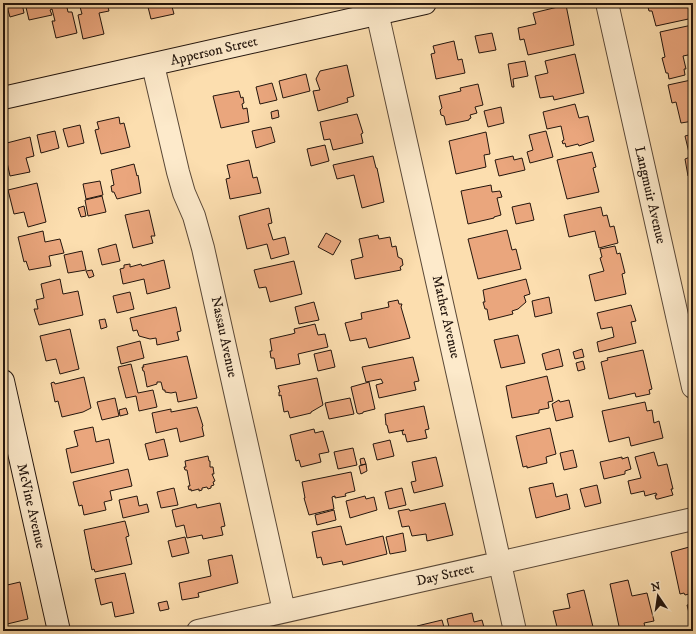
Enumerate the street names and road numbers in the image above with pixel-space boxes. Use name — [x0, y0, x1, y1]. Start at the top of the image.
street label: Apperson Street — [169, 32, 260, 70]
street label: Langmuir Avenue — [630, 144, 670, 246]
street label: Mather Avenue — [428, 274, 464, 361]
street label: Nassau Avenue — [207, 295, 241, 379]
street label: McVine Avenue — [12, 462, 50, 550]
street label: Day Street — [414, 559, 476, 590]

